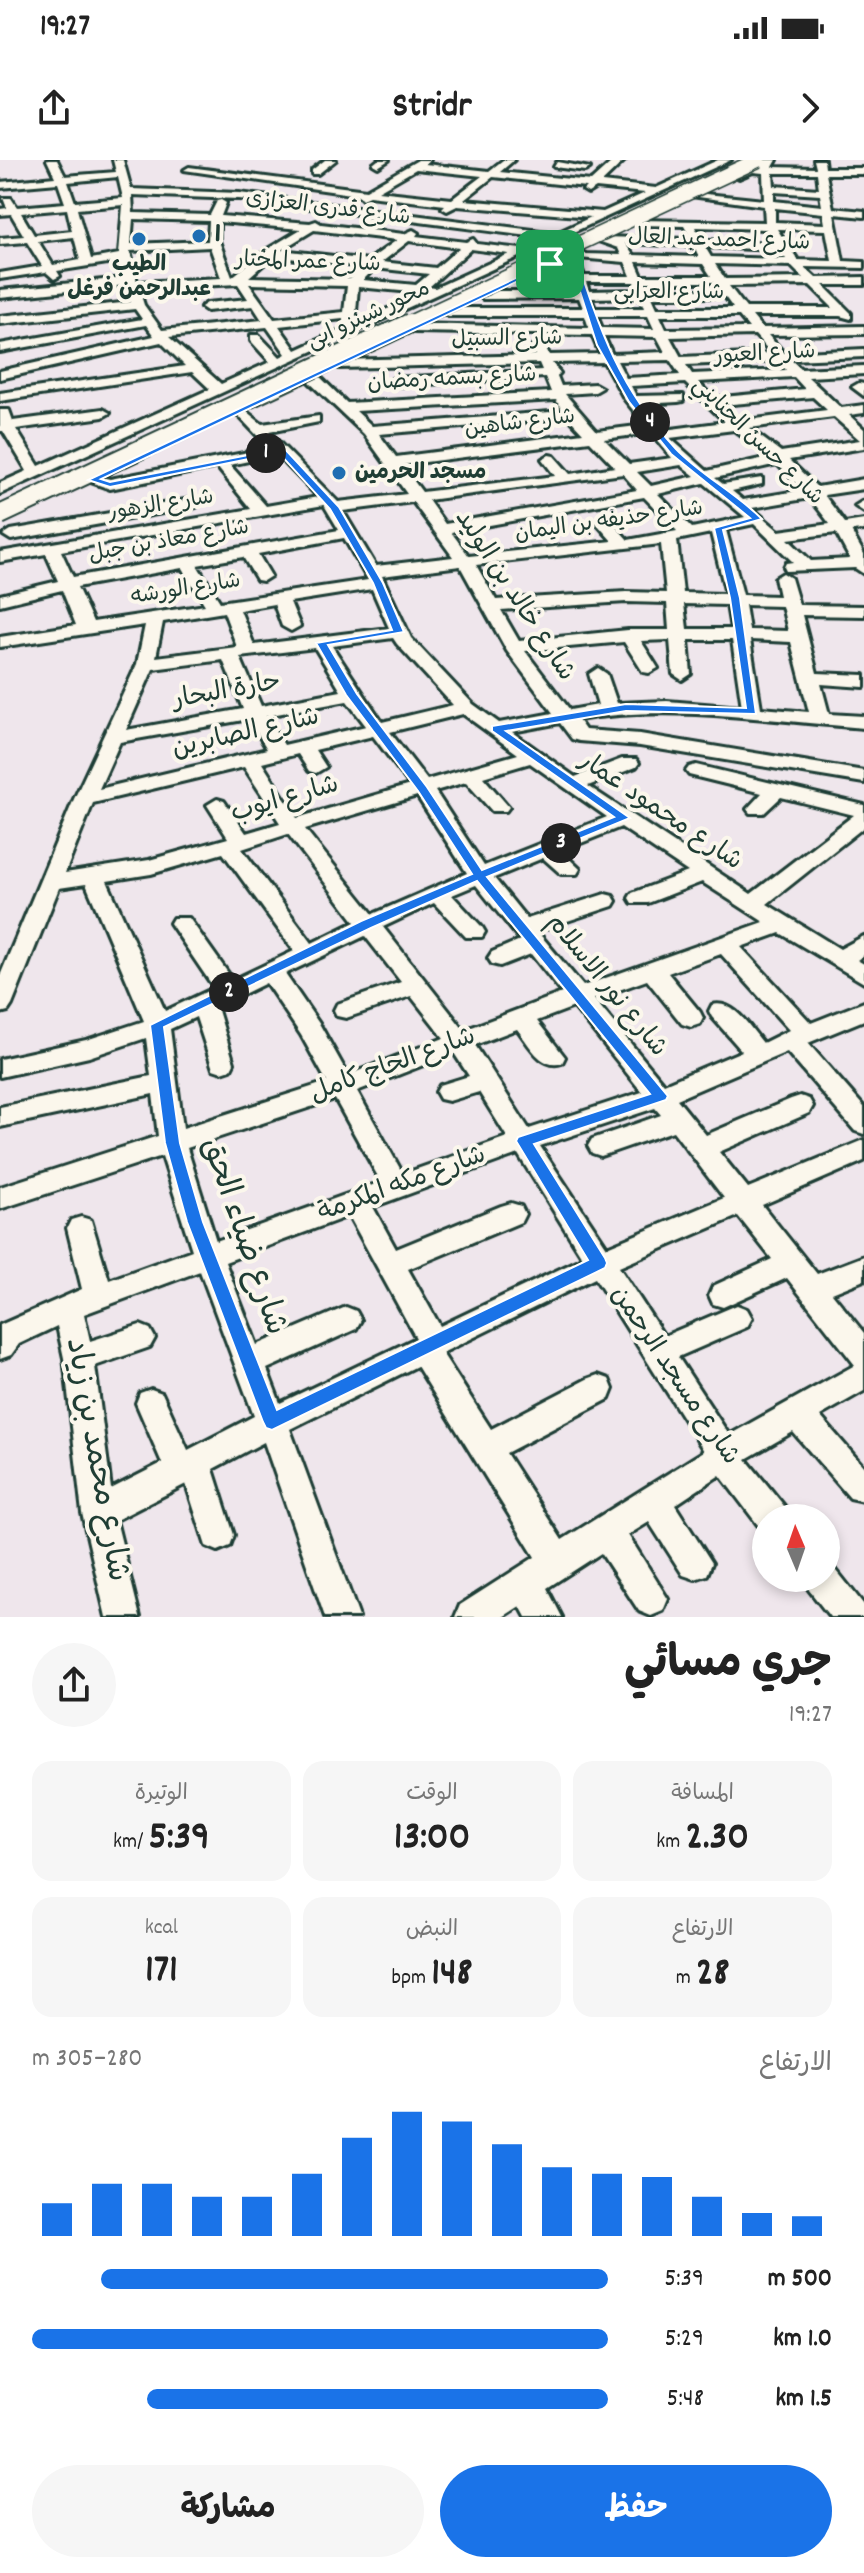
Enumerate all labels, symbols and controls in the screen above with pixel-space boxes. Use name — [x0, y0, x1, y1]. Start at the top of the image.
text: 19:27 — [40, 7, 90, 50]
text: Stridr — [392, 82, 472, 134]
icon: share — [32, 86, 76, 130]
icon: forward — [788, 86, 832, 130]
street label: شارع قدرى العزازى — [244, 184, 412, 234]
place label: ا — [215, 221, 221, 252]
street label: شارع احمد عبد العال — [627, 222, 811, 260]
marker: ا — [190, 227, 208, 245]
marker: الطيب عبدالرحمن فرغل — [130, 230, 148, 248]
pin — [516, 230, 584, 298]
icon: arrive — [528, 242, 572, 286]
street label: شارع عمر المختار — [233, 245, 381, 281]
place label: الطيب عبدالرحمن فرغل — [67, 250, 211, 306]
street label: محور شينزو ابى — [302, 274, 436, 358]
street label: شارع العرابى — [614, 278, 724, 309]
street label: شارع السبيل — [451, 324, 563, 356]
street label: شارع العبور — [712, 337, 816, 373]
street label: شارع بسمه رمضان — [367, 360, 537, 400]
street label: شارع حسن الجنايني — [684, 371, 830, 514]
street label: شارع شاهين — [463, 402, 577, 446]
pin: 4 — [630, 402, 670, 442]
text: 4 — [645, 406, 655, 437]
pin: 1 — [246, 433, 286, 473]
text: 1 — [264, 437, 268, 468]
place label: مسجد الحرمين — [355, 458, 486, 489]
marker: مسجد الحرمين — [330, 464, 348, 482]
street label: شارع الزهور — [105, 482, 216, 530]
street label: شارع حذيفه بن اليمان — [513, 493, 705, 551]
street label: شارع خالد بن الوليد — [445, 503, 583, 689]
street label: شارع معاذ بن جبل — [86, 513, 252, 571]
street label: شارع الورشه — [129, 566, 243, 614]
street label: حارة البحار — [168, 664, 284, 720]
street label: شارع الصابرين — [169, 699, 323, 769]
street label: شارع محمود عمار — [570, 743, 749, 881]
street label: شارع ايوب — [227, 767, 343, 833]
pin: 3 — [541, 823, 581, 863]
text: 3 — [556, 827, 566, 858]
street label: شارع نور الاسلام — [537, 906, 675, 1066]
pin: 2 — [209, 972, 249, 1012]
text: 2 — [224, 976, 234, 1007]
street label: شارع الحاج كامل — [305, 1019, 481, 1113]
street label: شارع ضياء الحق — [187, 1132, 297, 1342]
street label: شارع مكه المكرمة — [313, 1137, 491, 1233]
street label: شارع مسجد الرحمن — [600, 1279, 748, 1473]
street label: شارع محمد بن زياد — [51, 1335, 139, 1585]
north arrow — [752, 1504, 840, 1592]
map controls — [752, 1504, 840, 1592]
text: جري مسائي — [624, 1635, 832, 1698]
button: share — [32, 1643, 116, 1727]
text: 19:27 — [789, 1697, 832, 1734]
text: الوتيرة — [135, 1779, 188, 1810]
text: الوقت — [406, 1779, 458, 1810]
text: المسافة — [671, 1779, 734, 1810]
text: 5:39 — [148, 1811, 210, 1868]
text: 13:00 — [394, 1811, 470, 1868]
text: 2.30 — [685, 1811, 749, 1868]
text: /km — [113, 1827, 148, 1858]
text: km — [656, 1827, 685, 1858]
text: kcal — [145, 1913, 178, 1944]
text: النبض — [406, 1915, 458, 1946]
text: الارتفاع — [672, 1915, 734, 1946]
text: 171 — [145, 1944, 178, 2001]
text: 148 — [431, 1947, 473, 2004]
text: 28 — [696, 1947, 730, 2004]
text: bpm — [391, 1963, 431, 1994]
text: m — [676, 1963, 696, 1994]
text: 280–305 m — [32, 2041, 142, 2078]
text: الارتفاع — [759, 2046, 832, 2083]
text: 5:39 — [664, 2261, 704, 2298]
text: 500 m — [768, 2261, 832, 2298]
text: 5:29 — [664, 2321, 704, 2358]
text: 1.0 km — [773, 2321, 832, 2358]
text: 5:48 — [666, 2381, 704, 2418]
text: 1.5 km — [775, 2381, 832, 2418]
button: مشاركة — [32, 2465, 424, 2557]
button: حفظ — [440, 2465, 832, 2557]

